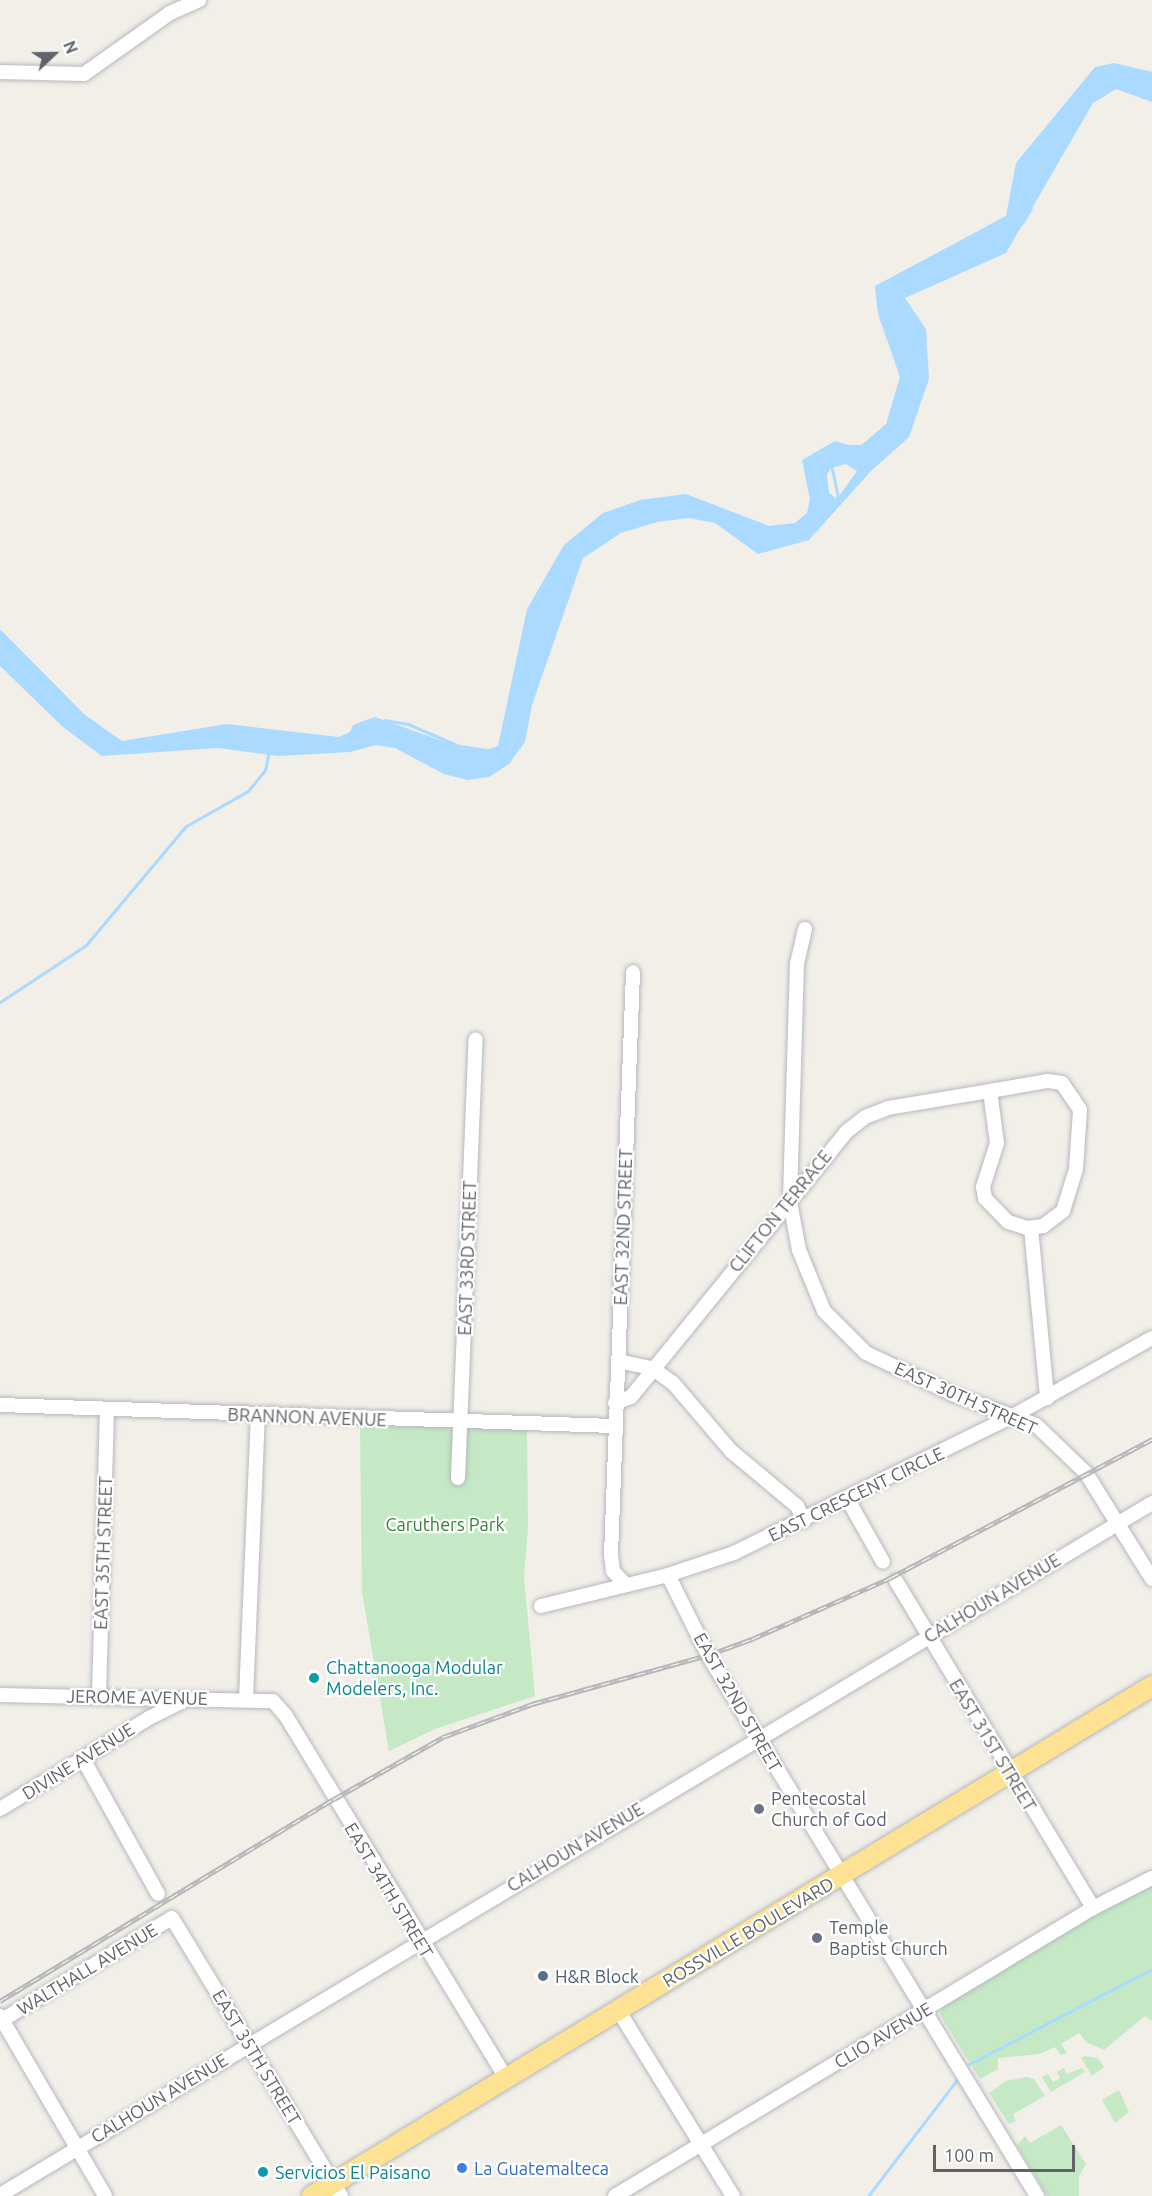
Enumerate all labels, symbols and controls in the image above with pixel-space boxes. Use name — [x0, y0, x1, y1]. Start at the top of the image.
north arrow — [24, 24, 84, 84]
text: N — [60, 38, 81, 56]
street label: CLIFTON TERRACE — [724, 1146, 836, 1276]
street label: EAST 32ND STREET — [609, 1148, 637, 1306]
street label: EAST 33RD STREET — [454, 1180, 480, 1336]
street label: EAST 30TH STREET — [891, 1357, 1041, 1439]
street label: BRANNON AVENUE — [227, 1403, 387, 1431]
street label: EAST CRESCENT CIRCLE — [765, 1442, 947, 1546]
street label: EAST 35TH STREET — [90, 1476, 116, 1630]
park label: Caruthers Park — [385, 1513, 505, 1535]
street label: CALHOUN AVENUE — [920, 1549, 1064, 1647]
street label: EAST 32ND STREET — [689, 1629, 787, 1775]
place label: Chattanooga Modular Modelers, Inc. — [326, 1657, 503, 1700]
marker: Chattanooga Modular Modelers, Inc. — [307, 1671, 321, 1685]
street label: EAST 31ST STREET — [945, 1675, 1041, 1815]
street label: JEROME AVENUE — [66, 1685, 208, 1709]
street label: DIVINE AVENUE — [18, 1718, 138, 1804]
place label: Pentecostal Church of God — [771, 1788, 887, 1830]
street label: CALHOUN AVENUE — [503, 1798, 647, 1896]
marker: Pentecostal Church of God — [752, 1802, 766, 1816]
street label: EAST 34TH STREET — [340, 1819, 438, 1961]
street label: ROSSVILLE BOULEVARD — [659, 1872, 837, 1992]
place label: Temple Baptist Church — [829, 1917, 948, 1960]
street label: WALTHALL AVENUE — [13, 1919, 161, 2019]
marker: Temple Baptist Church — [810, 1931, 824, 1945]
place label: H&R Block — [555, 1965, 639, 1987]
marker: H&R Block — [536, 1969, 550, 1983]
street label: EAST 35TH STREET — [208, 1986, 306, 2128]
street label: CLIO AVENUE — [830, 1997, 936, 2073]
street label: CALHOUN AVENUE — [87, 2049, 231, 2147]
scale bar — [936, 2133, 1078, 2171]
text: 100 m — [944, 2145, 994, 2165]
place label: La Guatemalteca — [474, 2157, 609, 2179]
place label: Servicios El Paisano — [275, 2161, 431, 2183]
marker: La Guatemalteca — [455, 2161, 469, 2175]
marker: Servicios El Paisano — [256, 2165, 270, 2179]

